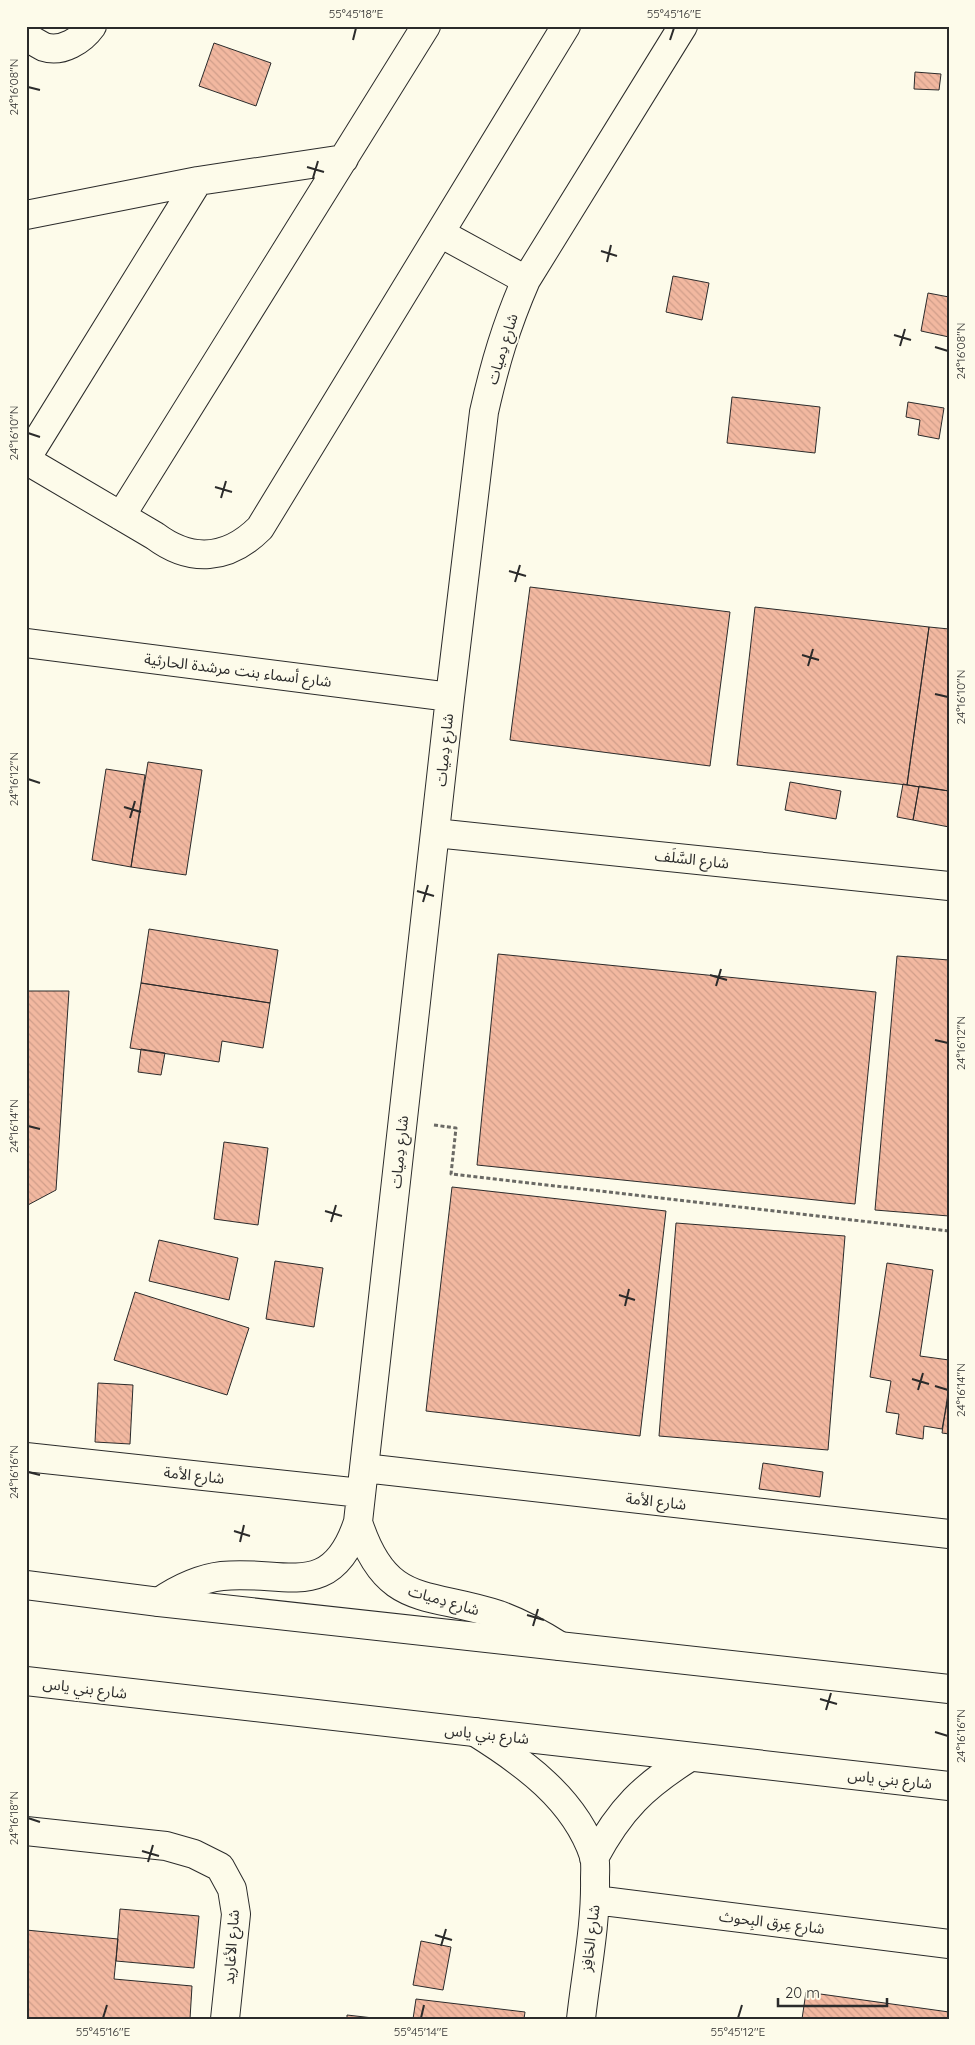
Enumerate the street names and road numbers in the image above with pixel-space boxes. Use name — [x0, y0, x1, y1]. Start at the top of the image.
street label: شارع دِميات — [482, 311, 525, 388]
street label: شارع أسماء بنت مرشدة الحارثية — [143, 649, 333, 694]
street label: شارع دِميات — [431, 712, 460, 788]
street label: شارع السَّلَف — [654, 846, 730, 875]
street label: شارع دِميات — [386, 1114, 415, 1190]
street label: شارع الأمة — [162, 1462, 225, 1491]
street label: شارع الأمة — [624, 1488, 687, 1517]
street label: شارع دِميات — [405, 1581, 482, 1622]
street label: شارع بني ياس — [41, 1673, 128, 1706]
street label: شارع بني ياس — [444, 1720, 530, 1751]
street label: شارع بني ياس — [847, 1765, 933, 1796]
street label: شارع الحَافِز — [576, 1903, 607, 1974]
street label: شارع عِرق البِحوث — [718, 1906, 826, 1941]
street label: شارع الأغاريد — [219, 1909, 246, 1985]

